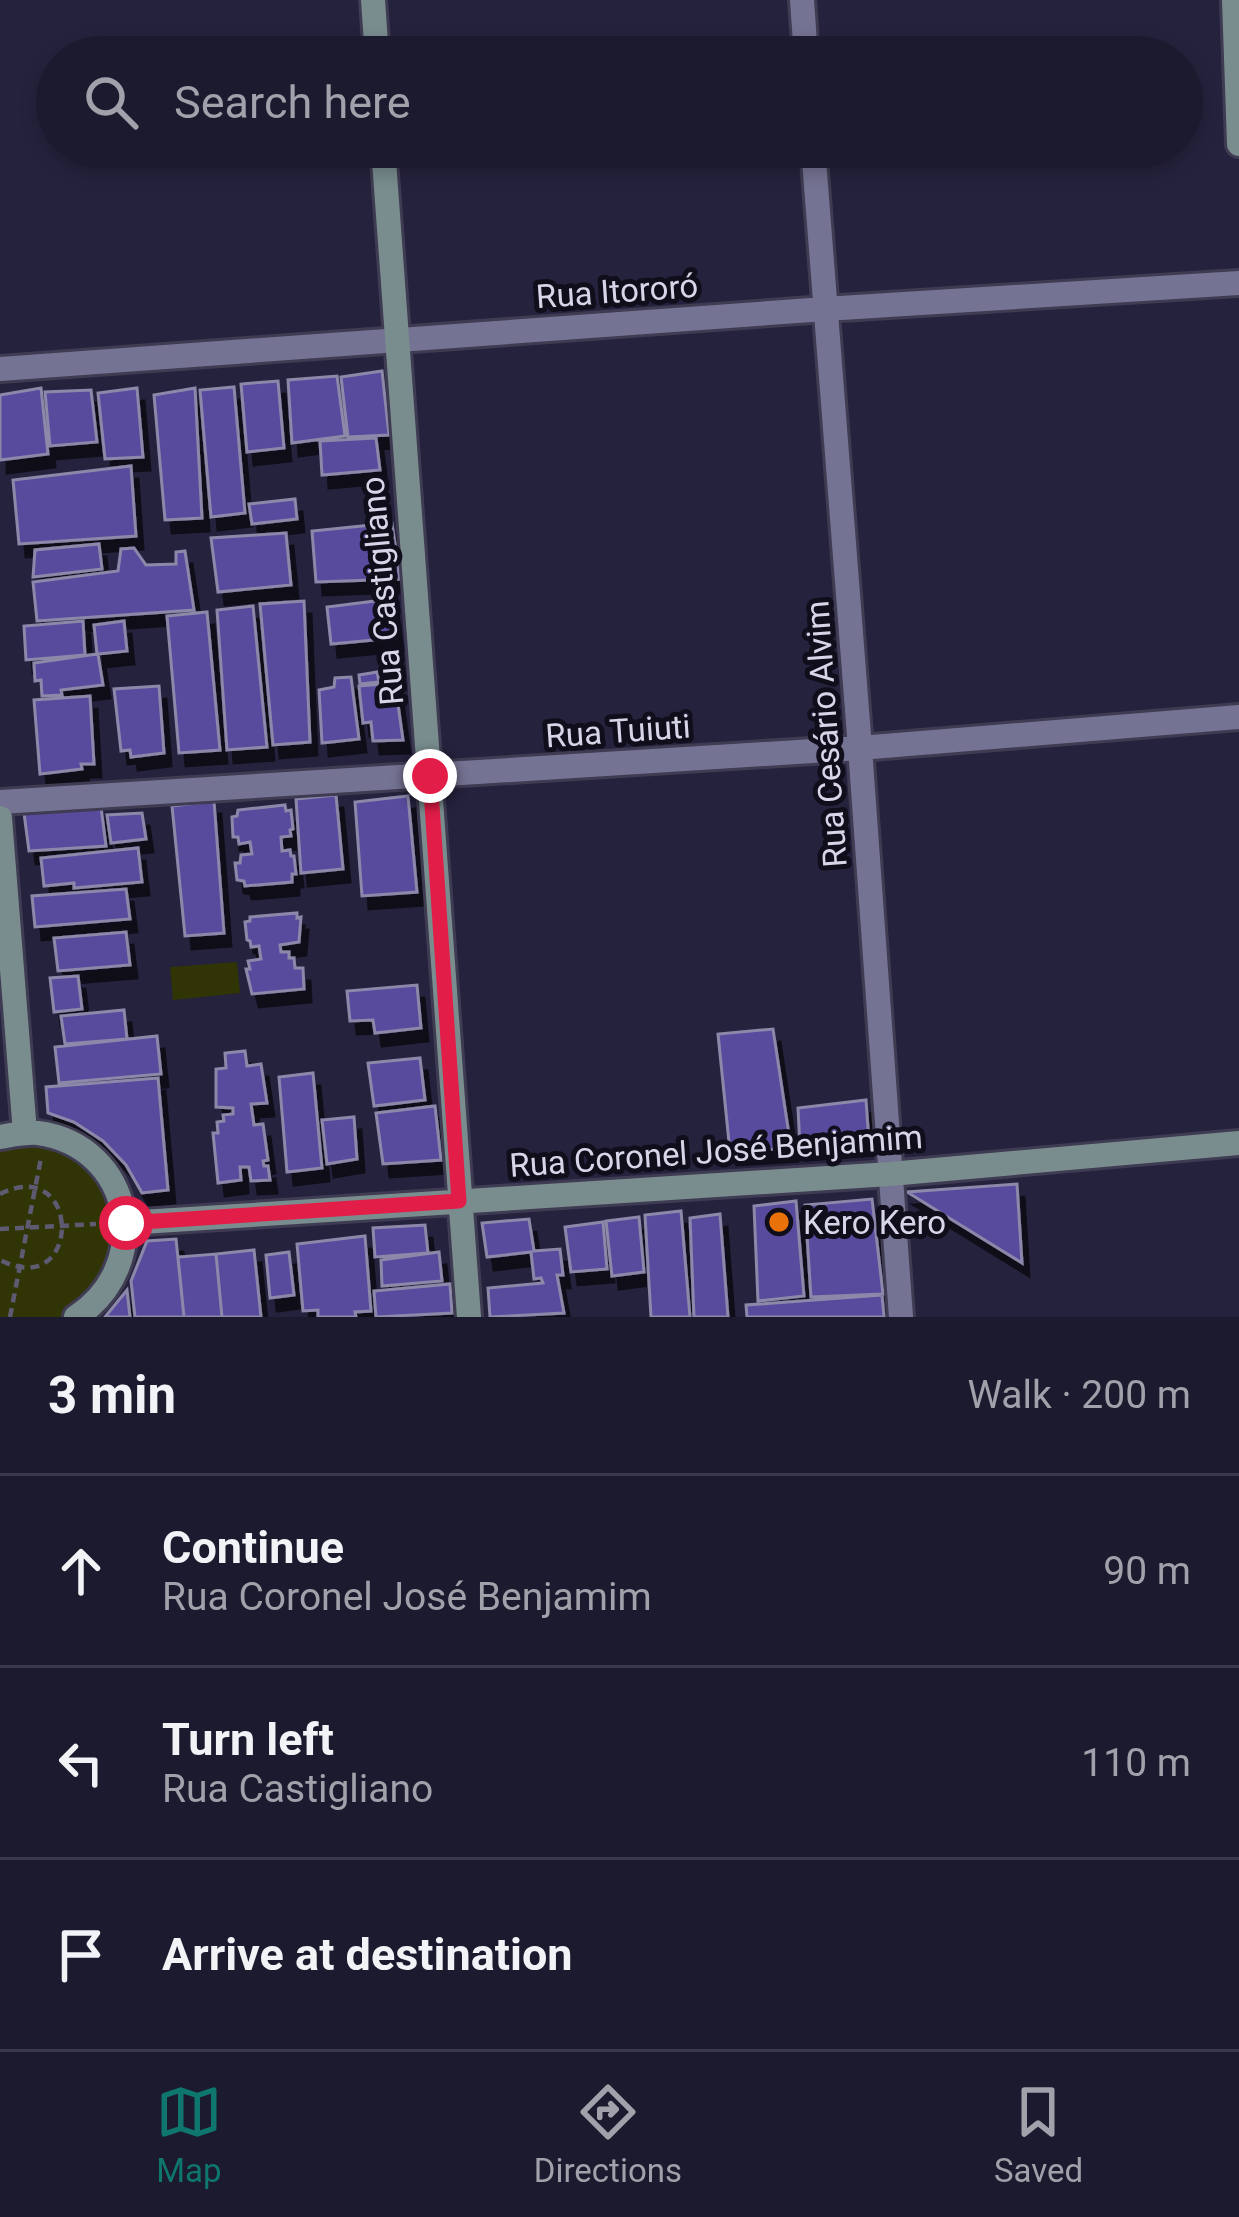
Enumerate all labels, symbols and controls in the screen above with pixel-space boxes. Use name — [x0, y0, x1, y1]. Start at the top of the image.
search box — [36, 36, 1203, 168]
icon: search — [78, 69, 144, 135]
text: Search here — [174, 76, 411, 129]
street label: Rua Itororó — [535, 266, 699, 316]
street label: Rua Castigliano — [353, 475, 411, 707]
street label: Rua Cesário Alvim — [797, 599, 855, 869]
street label: Rua Tuiuti — [544, 706, 692, 756]
route end — [403, 749, 457, 803]
street label: Rua Coronel José Benjamim — [508, 1117, 924, 1185]
route start — [99, 1196, 153, 1250]
place label: Kero Kero — [803, 1203, 946, 1242]
marker: Kero Kero — [766, 1209, 792, 1235]
text: 3 min — [48, 1366, 176, 1425]
text: Walk · 200 m — [967, 1372, 1191, 1418]
text: Continue — [162, 1521, 344, 1574]
icon: ahead — [48, 1538, 114, 1604]
text: 90 m — [1103, 1548, 1191, 1594]
text: Rua Coronel José Benjamim — [162, 1574, 652, 1620]
text: Turn left — [162, 1713, 334, 1766]
icon: left — [48, 1730, 114, 1796]
text: 110 m — [1081, 1740, 1191, 1786]
text: Rua Castigliano — [162, 1766, 433, 1812]
icon: arrive — [48, 1922, 114, 1988]
text: Arrive at destination — [162, 1928, 573, 1981]
tab: Map — [156, 2079, 222, 2190]
tab: Directions — [534, 2079, 682, 2190]
tab: Saved — [994, 2079, 1083, 2190]

